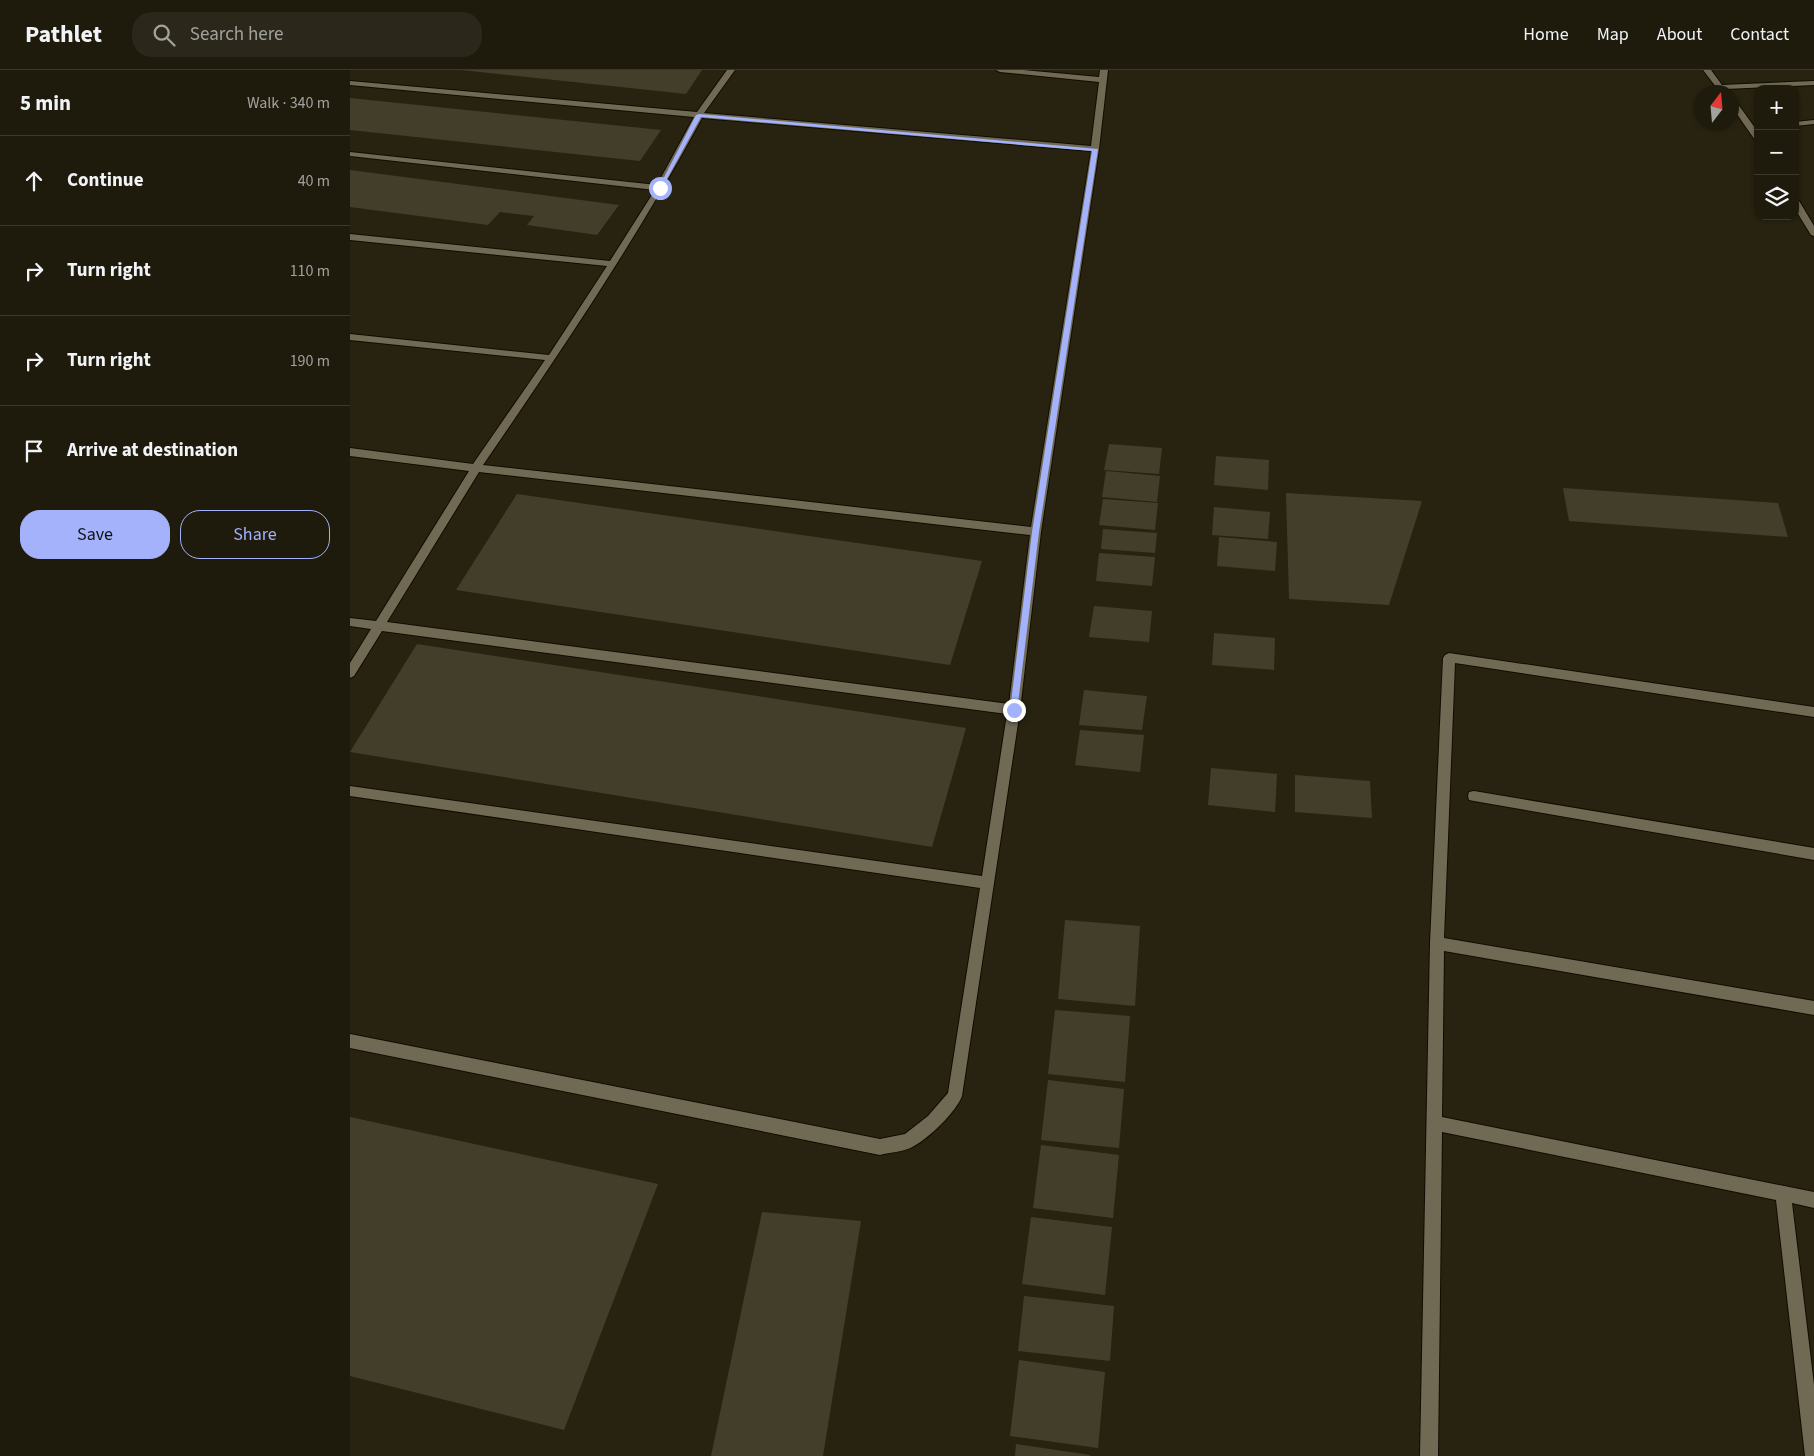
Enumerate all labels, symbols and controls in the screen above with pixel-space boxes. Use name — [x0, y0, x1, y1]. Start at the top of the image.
search box — [132, 12, 482, 57]
text: Pathlet — [25, 17, 102, 52]
icon: search — [150, 21, 178, 49]
text: Search here — [190, 21, 284, 48]
text: Home — [1523, 22, 1569, 47]
text: Map — [1597, 22, 1629, 47]
text: About — [1657, 22, 1702, 47]
text: Contact — [1730, 22, 1789, 47]
north arrow — [1694, 85, 1739, 130]
map controls — [1754, 85, 1799, 220]
button: + — [1754, 85, 1799, 130]
text: 5 min — [20, 88, 71, 118]
text: Walk · 340 m — [247, 92, 330, 114]
button: − — [1754, 130, 1799, 175]
icon: ahead — [20, 167, 48, 195]
text: Continue — [67, 167, 144, 194]
text: 40 m — [298, 170, 330, 192]
button: layers — [1754, 175, 1799, 220]
route start — [649, 177, 672, 200]
icon: right — [20, 257, 48, 285]
text: Turn right — [67, 257, 151, 284]
text: 110 m — [290, 260, 330, 282]
icon: right — [20, 347, 48, 375]
text: Turn right — [67, 347, 151, 374]
text: 190 m — [290, 350, 330, 372]
icon: arrive — [20, 437, 48, 465]
text: Arrive at destination — [67, 437, 238, 464]
button: Save — [20, 510, 170, 559]
button: Share — [180, 510, 330, 559]
route end — [1003, 699, 1026, 722]

